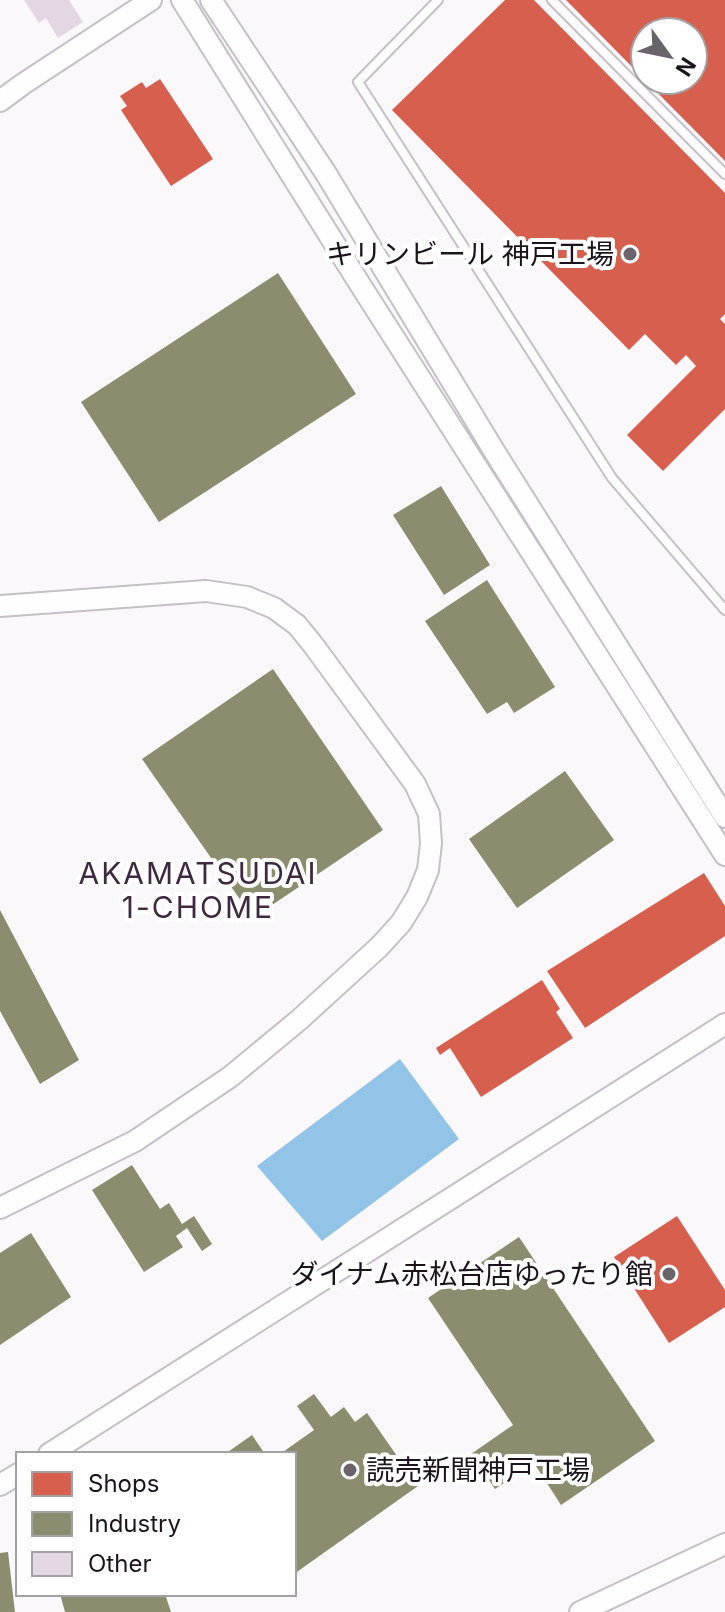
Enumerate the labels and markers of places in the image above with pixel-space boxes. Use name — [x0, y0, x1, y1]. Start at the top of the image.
place label: キリンビール 神戸工場 — [326, 237, 614, 271]
marker: キリンビール 神戸工場 — [621, 245, 639, 263]
place label: ダイナム赤松台店ゆったり館 — [290, 1257, 653, 1291]
marker: ダイナム赤松台店ゆったり館 — [660, 1265, 678, 1283]
place label: 読売新聞神戸工場 — [366, 1453, 590, 1487]
marker: 読売新聞神戸工場 — [341, 1461, 359, 1479]

